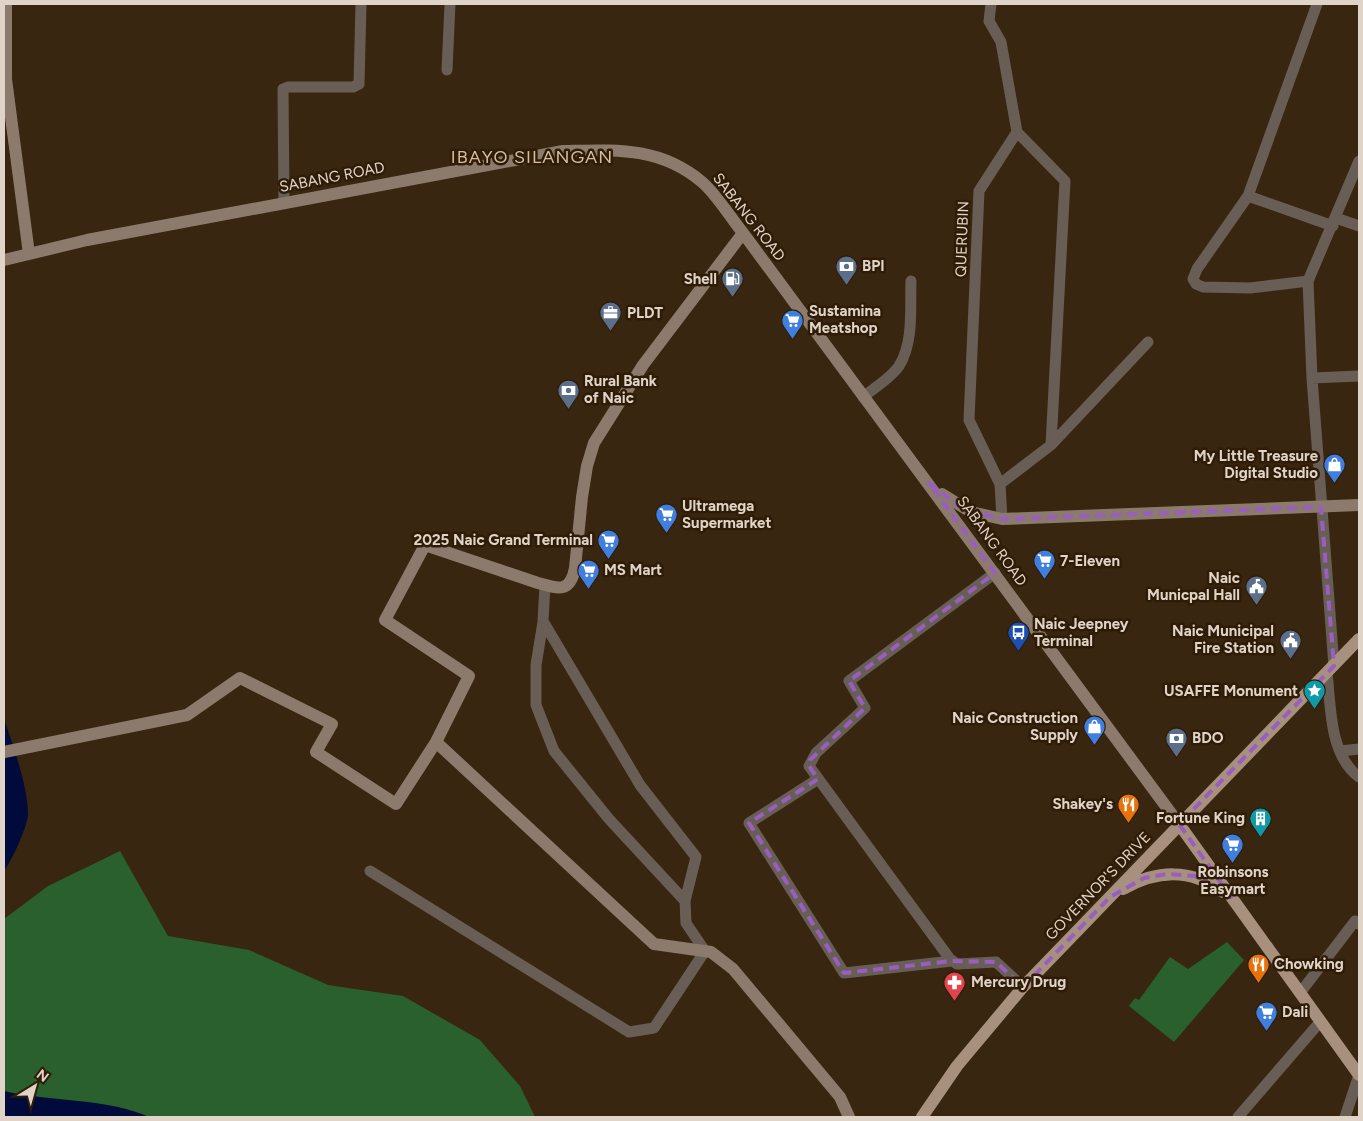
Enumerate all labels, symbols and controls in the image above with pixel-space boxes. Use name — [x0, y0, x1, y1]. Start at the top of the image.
district label: IBAYO SILANGAN — [451, 146, 613, 168]
street label: SABANG ROAD — [278, 158, 386, 196]
street label: SABANG ROAD — [709, 169, 789, 265]
street label: QUERUBIN — [952, 201, 972, 277]
bank icon: BPI — [834, 254, 858, 285]
place label: BPI — [862, 257, 885, 275]
fuel station icon: Shell — [721, 267, 745, 298]
place label: Shell — [684, 270, 717, 288]
office icon: PLDT — [599, 301, 623, 332]
place label: Sustamina Meatshop — [809, 302, 881, 337]
place label: PLDT — [627, 304, 663, 322]
supermarket icon: Sustamina Meatshop — [781, 308, 805, 339]
place label: Rural Bank of Naic — [584, 372, 657, 407]
bank icon: Rural Bank of Naic — [556, 378, 580, 409]
place label: My Little Treasure Digital Studio — [1194, 447, 1319, 482]
shop icon: My Little Treasure Digital Studio — [1322, 453, 1346, 484]
street label: SABANG ROAD — [953, 492, 1031, 590]
place label: Ultramega Supermarket — [682, 497, 771, 532]
supermarket icon: Ultramega Supermarket — [654, 503, 678, 534]
supermarket icon: 2025 Naic Grand Terminal — [597, 528, 621, 559]
place label: 2025 Naic Grand Terminal — [414, 531, 593, 549]
supermarket icon: 7-Eleven — [1032, 549, 1056, 580]
place label: 7-Eleven — [1060, 552, 1120, 570]
supermarket icon: MS Mart — [576, 558, 600, 589]
place label: MS Mart — [604, 561, 662, 579]
place label: Naic Municpal Hall — [1147, 569, 1240, 604]
public building icon: Naic Municpal Hall — [1244, 575, 1268, 606]
place label: Naic Jeepney Terminal — [1034, 615, 1129, 650]
bus stop icon: Naic Jeepney Terminal — [1006, 621, 1030, 652]
place label: Naic Municipal Fire Station — [1172, 622, 1274, 657]
public building icon: Naic Municipal Fire Station — [1278, 628, 1302, 659]
place icon: USAFFE Monument — [1302, 679, 1326, 710]
place label: USAFFE Monument — [1164, 682, 1298, 700]
place label: Naic Construction Supply — [952, 709, 1078, 744]
shop icon: Naic Construction Supply — [1082, 715, 1106, 746]
bank icon: BDO — [1164, 726, 1188, 757]
place label: BDO — [1192, 729, 1224, 747]
restaurant icon: Shakey's — [1117, 792, 1141, 823]
place label: Shakey's — [1052, 795, 1113, 813]
building icon: Fortune King — [1249, 806, 1273, 837]
place label: Fortune King — [1156, 809, 1245, 827]
street label: GOVERNOR'S DRIVE — [1042, 828, 1154, 944]
supermarket icon: Robinsons Easymart — [1221, 832, 1245, 863]
place label: Robinsons Easymart — [1198, 863, 1269, 898]
restaurant icon: Chowking — [1246, 952, 1270, 983]
place label: Chowking — [1274, 955, 1344, 973]
pharmacy icon: Mercury Drug — [943, 970, 967, 1001]
place label: Mercury Drug — [971, 973, 1066, 991]
supermarket icon: Dali — [1254, 1000, 1278, 1031]
place label: Dali — [1282, 1003, 1308, 1021]
north arrow — [10, 1061, 60, 1111]
text: N — [33, 1066, 52, 1086]

